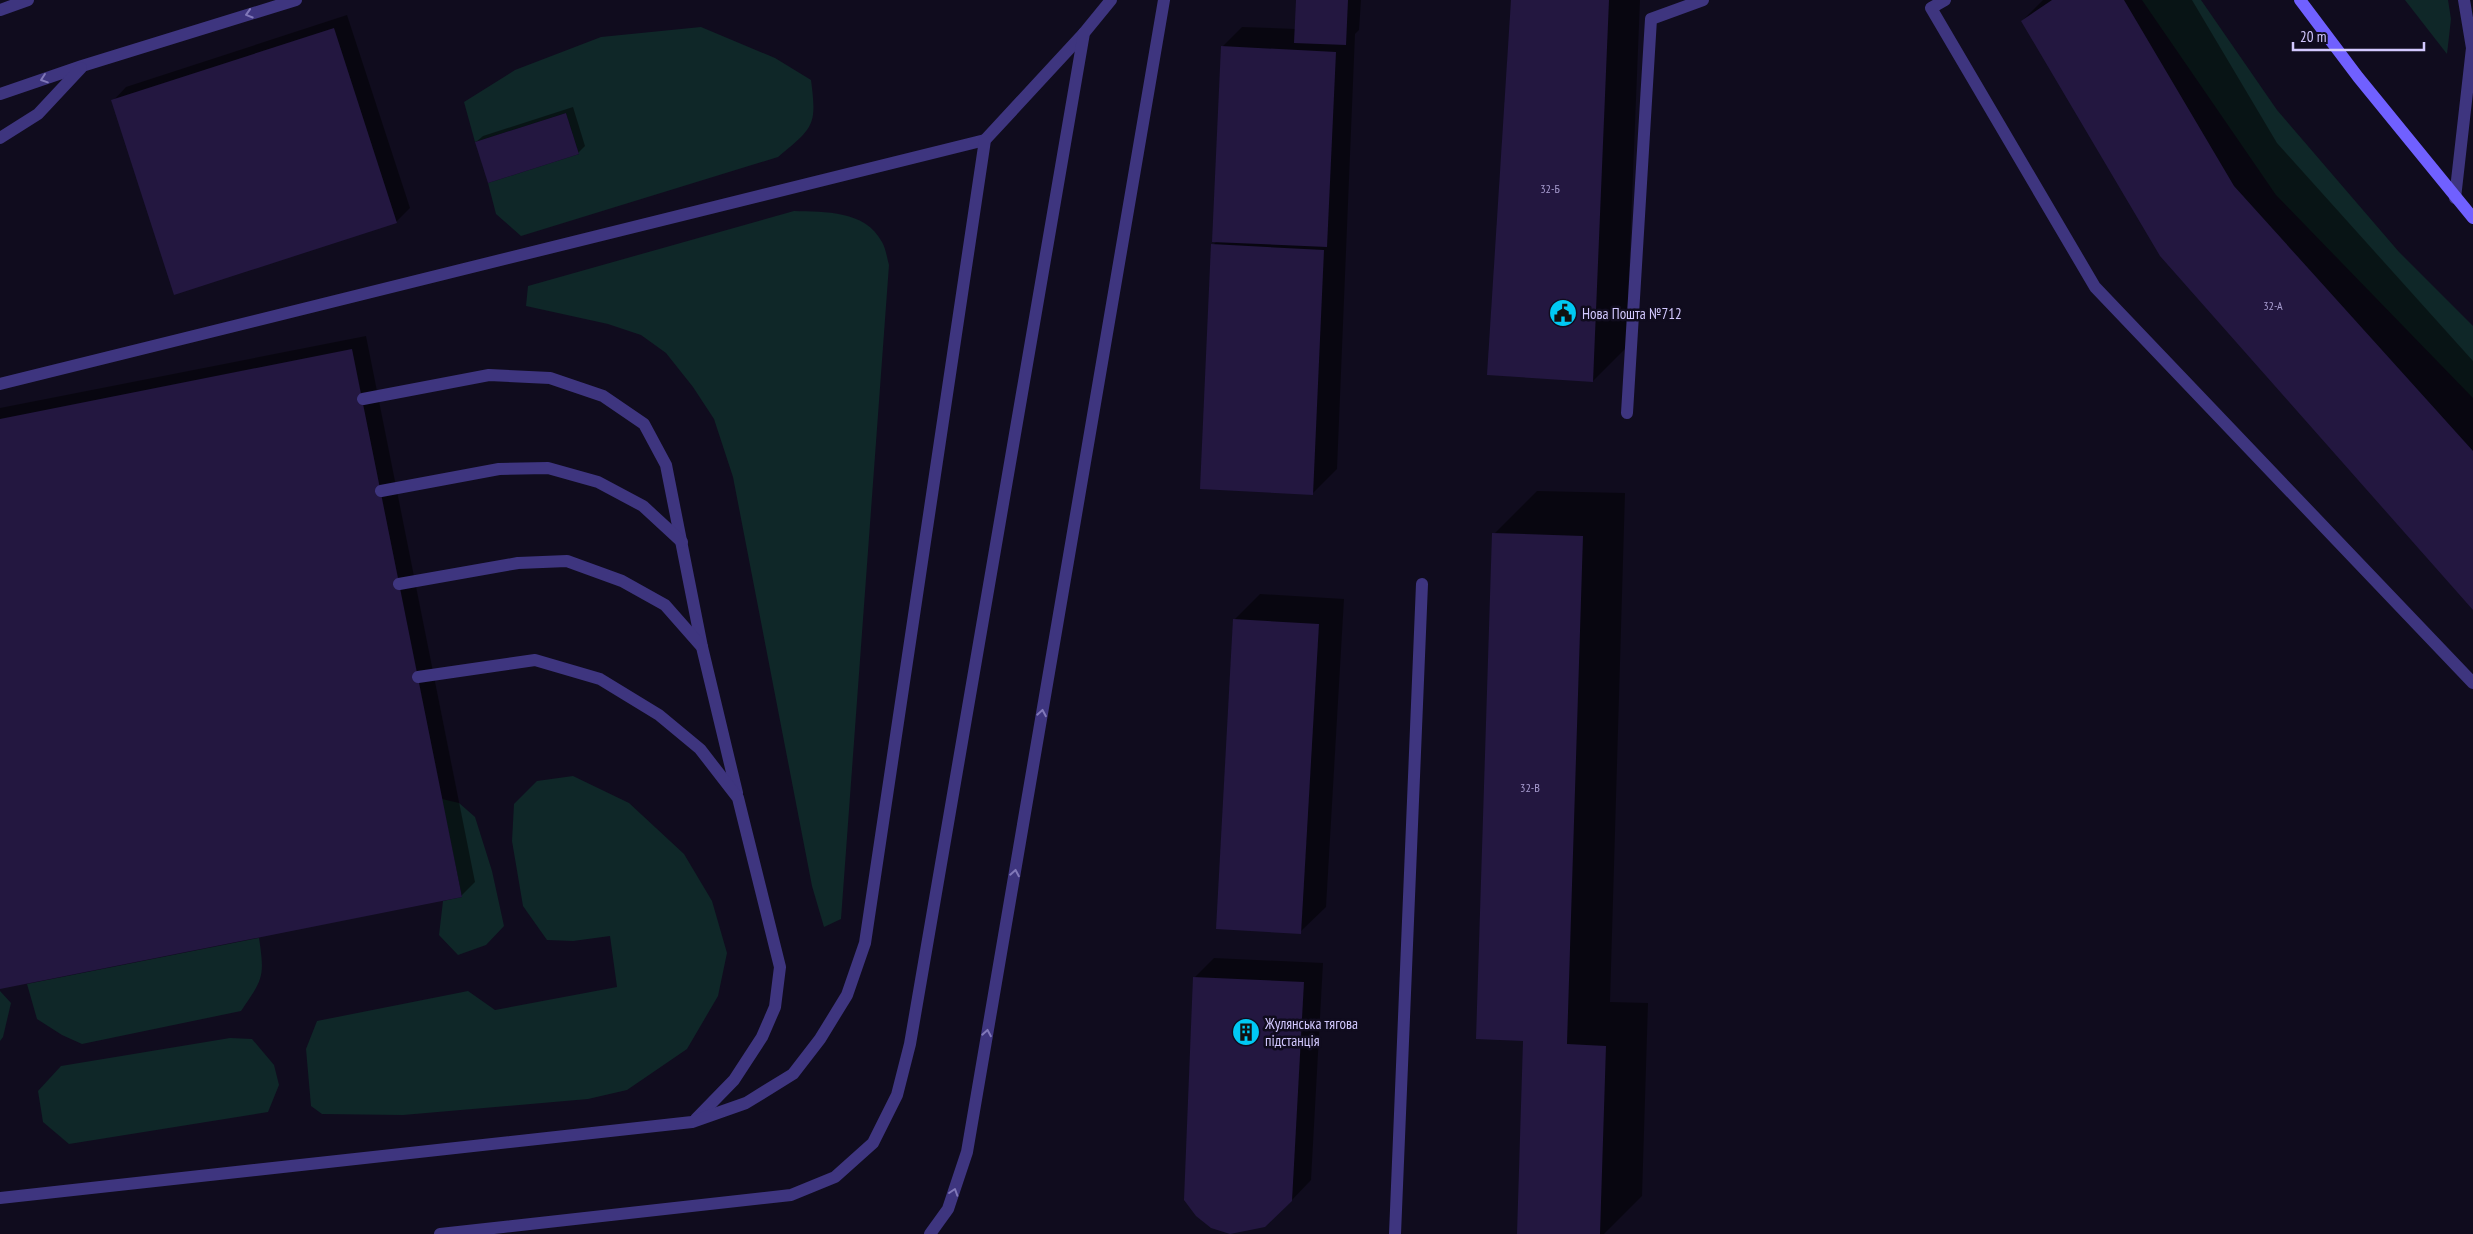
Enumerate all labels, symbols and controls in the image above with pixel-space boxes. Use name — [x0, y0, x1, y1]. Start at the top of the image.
one-way arrow — [246, 9, 254, 19]
scale bar — [2293, 20, 2424, 52]
text: 20 m — [2300, 27, 2326, 46]
one-way arrow — [41, 73, 49, 83]
house number: 32-Б — [1540, 181, 1560, 196]
public building icon: Нова Пошта №712 — [1548, 298, 1578, 328]
house number: 32-А — [2263, 298, 2283, 313]
place label: Нова Пошта №712 — [1582, 304, 1682, 323]
one-way arrow — [1037, 708, 1047, 717]
house number: 32-В — [1520, 780, 1540, 795]
one-way arrow — [1009, 869, 1019, 877]
place label: Жулянська тягова підстанція — [1264, 1014, 1358, 1050]
building icon: Жулянська тягова підстанція — [1231, 1017, 1261, 1047]
one-way arrow — [982, 1029, 992, 1037]
one-way arrow — [948, 1188, 958, 1196]

